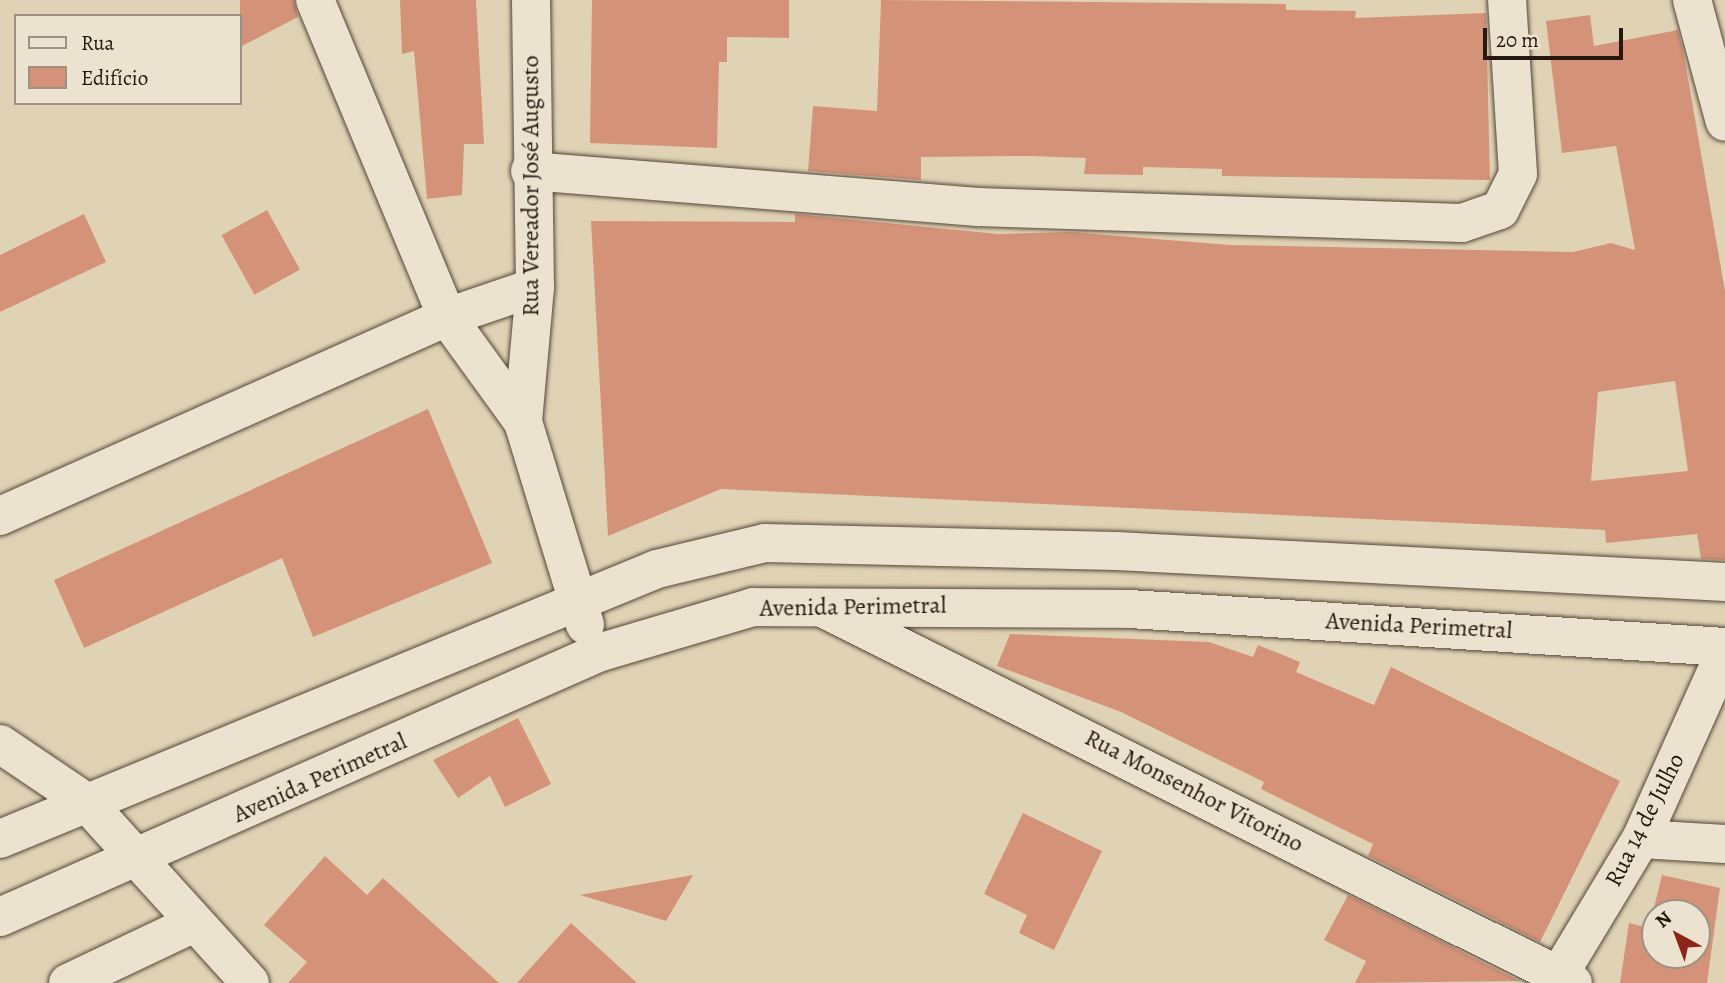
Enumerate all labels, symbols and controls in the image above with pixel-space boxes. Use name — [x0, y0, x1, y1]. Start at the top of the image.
legend — [14, 14, 242, 105]
scale bar — [1487, 14, 1627, 58]
text: 20 m — [1496, 26, 1539, 54]
text: Rua — [81, 29, 114, 57]
street label: Rua Vereador José Augusto — [517, 55, 545, 317]
text: Edifício — [81, 64, 148, 92]
street label: Avenida Perimetral — [759, 591, 947, 623]
street label: Avenida Perimetral — [1325, 607, 1513, 645]
street label: Rua Monsenhor Vitorino — [1080, 723, 1308, 859]
street label: Avenida Perimetral — [229, 727, 411, 829]
street label: Rua 14 de Julho — [1599, 748, 1691, 892]
north arrow — [1641, 899, 1711, 969]
text: N — [1650, 905, 1677, 934]

